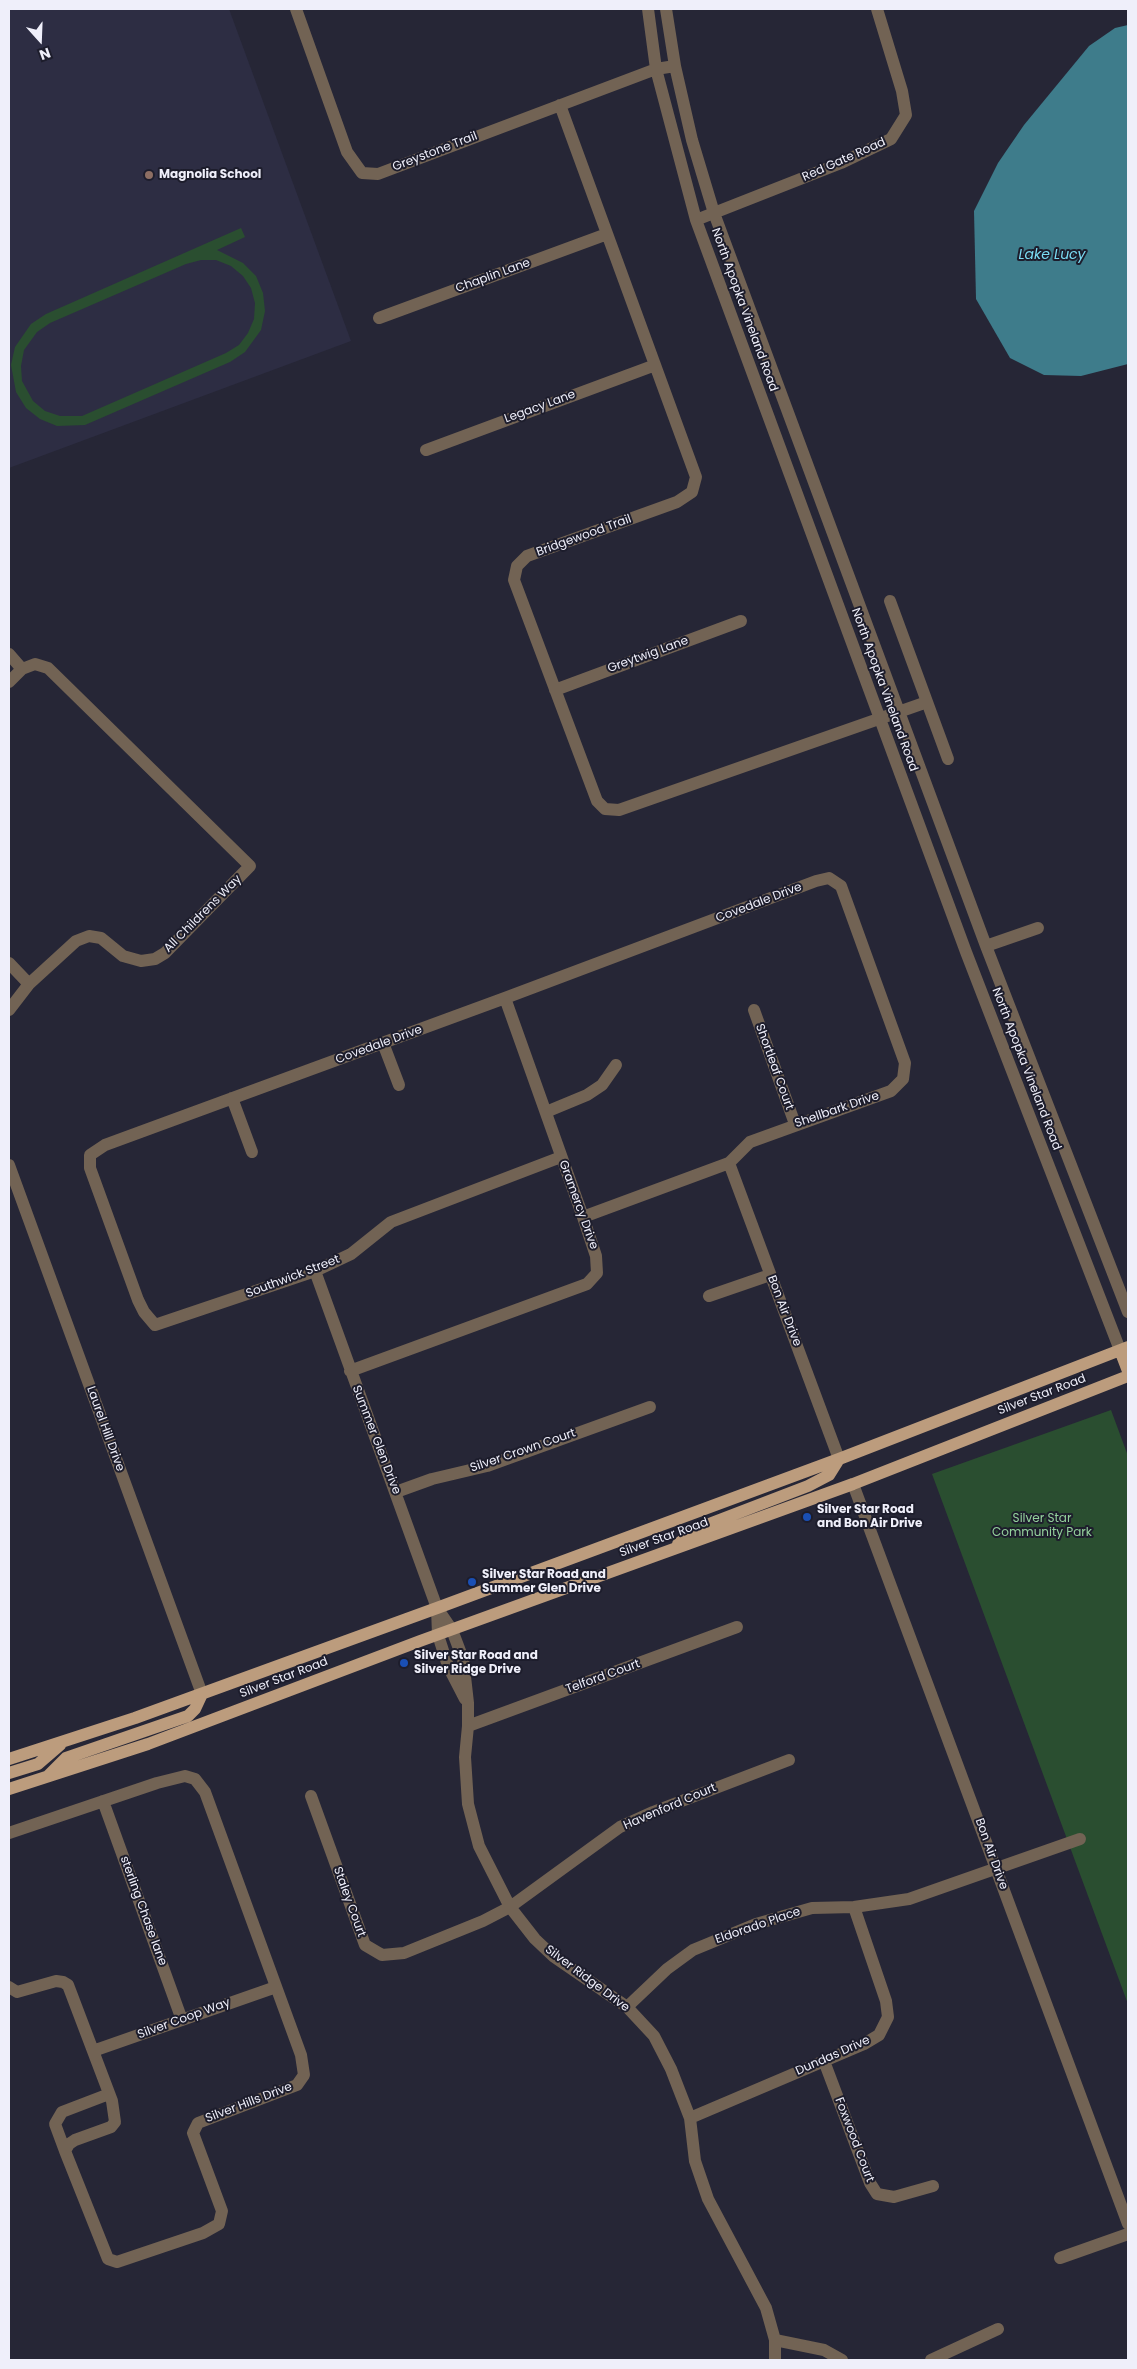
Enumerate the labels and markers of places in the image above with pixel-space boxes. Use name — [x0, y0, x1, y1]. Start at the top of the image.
place label: Magnolia School — [159, 168, 261, 182]
marker: Magnolia School — [143, 169, 155, 181]
place label: Silver Star Road and Bon Air Drive — [817, 1503, 922, 1531]
marker: Silver Star Road and Bon Air Drive — [801, 1511, 813, 1523]
place label: Silver Star Road and Summer Glen Drive — [482, 1568, 606, 1596]
marker: Silver Star Road and Summer Glen Drive — [466, 1576, 478, 1588]
place label: Silver Star Road and Silver Ridge Drive — [414, 1649, 538, 1677]
marker: Silver Star Road and Silver Ridge Drive — [398, 1657, 410, 1669]

